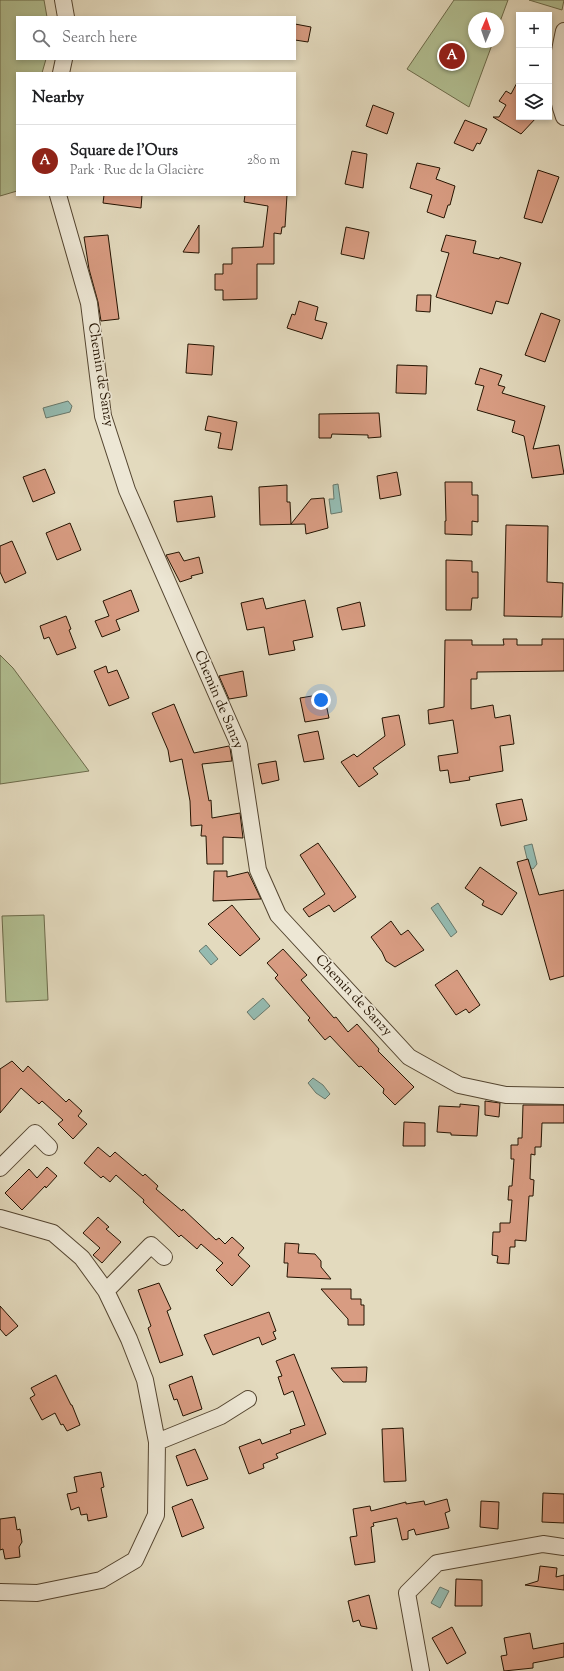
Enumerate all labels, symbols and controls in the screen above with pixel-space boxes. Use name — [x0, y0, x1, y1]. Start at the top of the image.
north arrow — [468, 12, 504, 48]
map controls — [516, 12, 552, 120]
button: + — [516, 12, 552, 48]
search box — [16, 16, 296, 60]
icon: search — [30, 27, 52, 49]
text: Search here — [62, 28, 137, 49]
pin: A — [439, 41, 465, 71]
button: − — [516, 48, 552, 84]
button: layers — [516, 84, 552, 120]
text: Nearby — [32, 86, 84, 110]
text: Square de l'Ours — [70, 141, 178, 162]
text: A — [40, 152, 50, 170]
text: 280 m — [247, 152, 280, 170]
text: Park · Rue de la Glacière — [70, 162, 204, 180]
street label: Chemin de Sanzy — [82, 321, 118, 429]
street label: Chemin de Sanzy — [188, 648, 248, 752]
your location — [311, 690, 331, 710]
street label: Chemin de Sanzy — [310, 951, 396, 1041]

